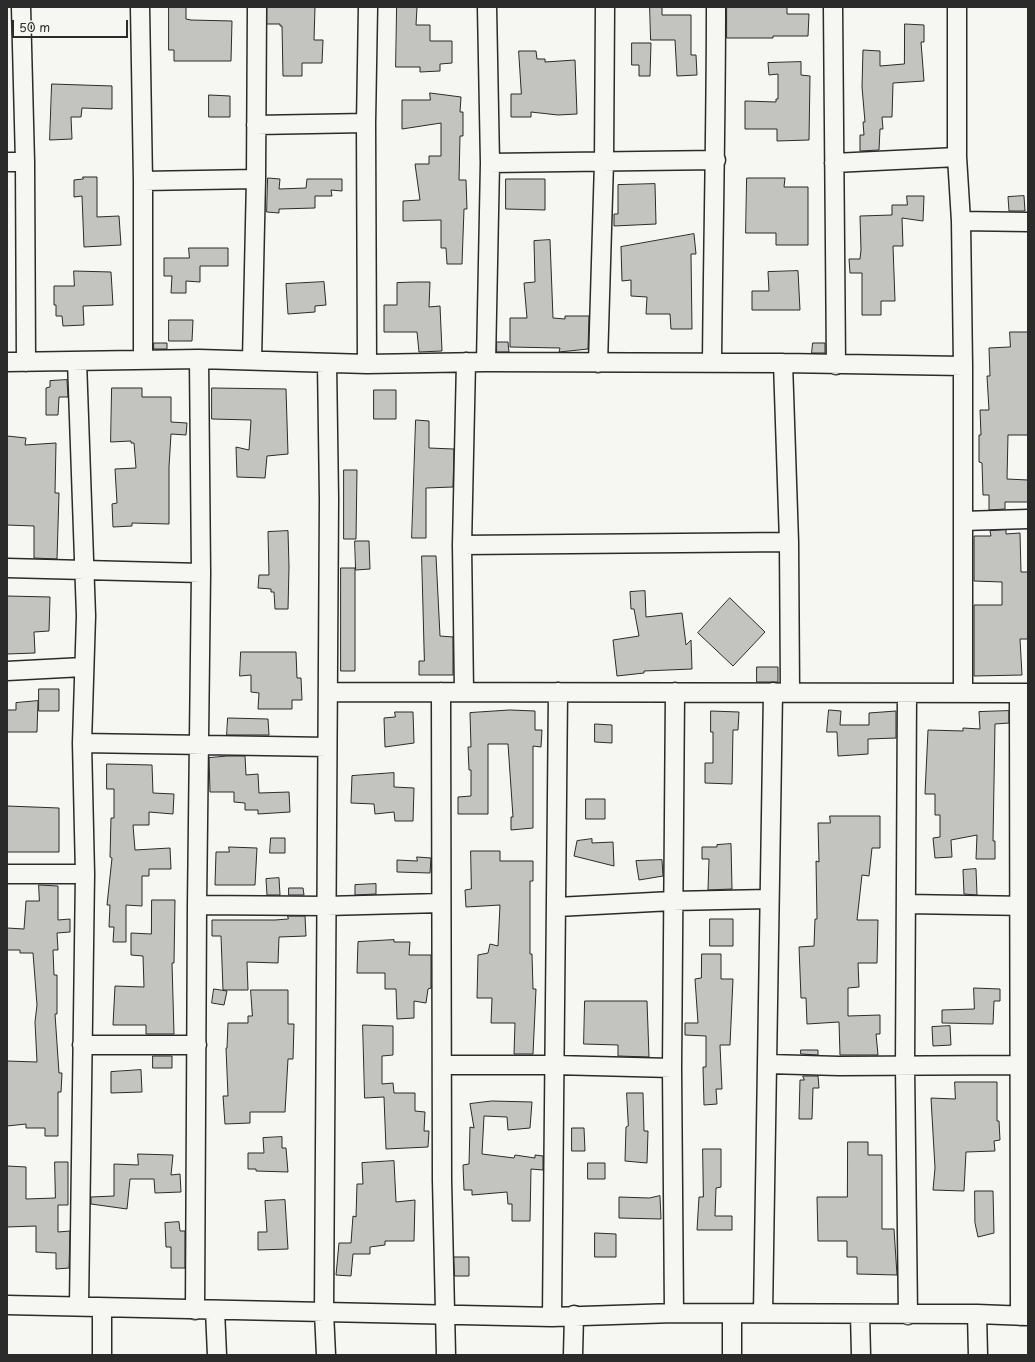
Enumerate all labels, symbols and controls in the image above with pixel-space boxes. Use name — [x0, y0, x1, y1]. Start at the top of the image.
scale bar — [14, 12, 130, 38]
text: 50 m — [19, 18, 50, 36]

